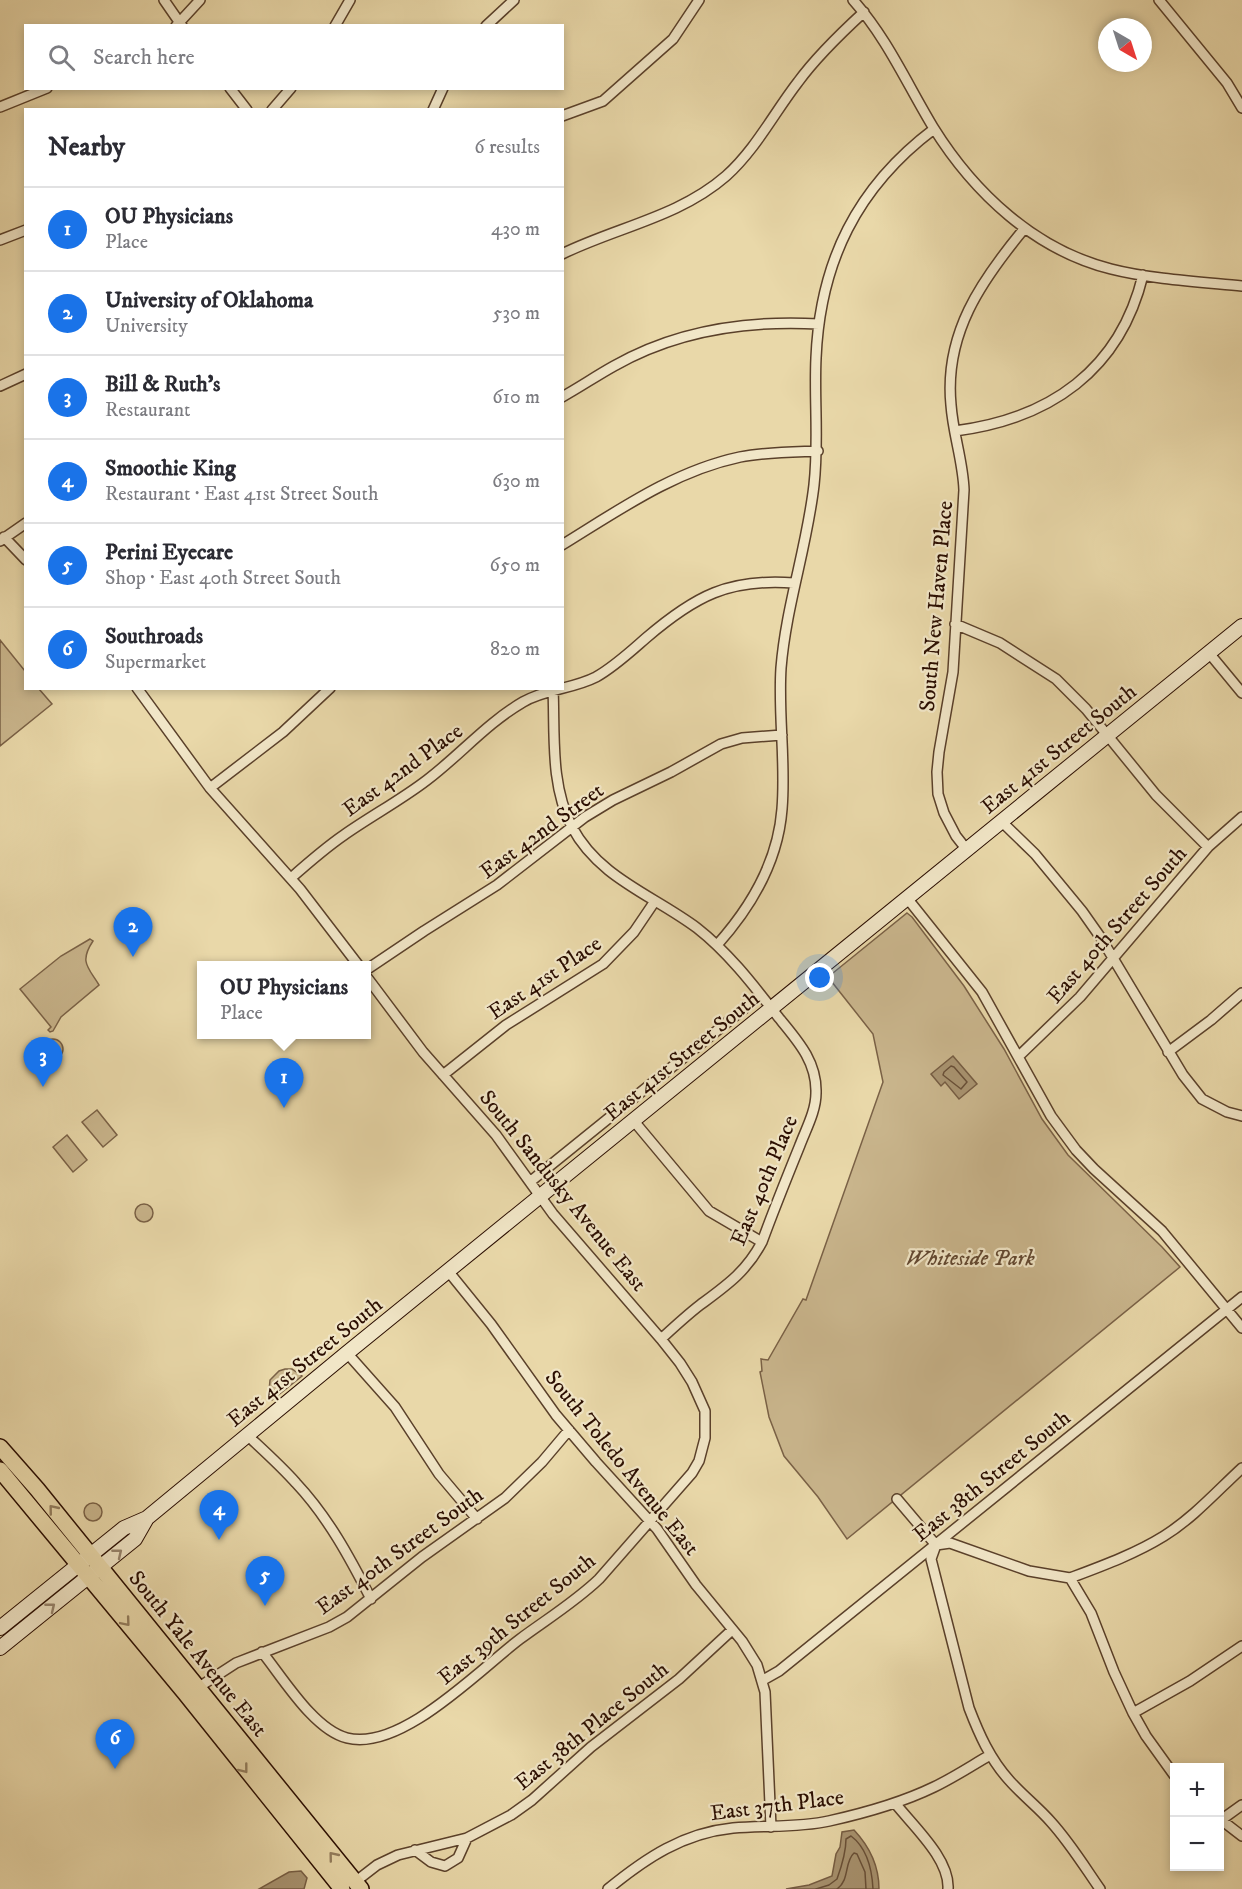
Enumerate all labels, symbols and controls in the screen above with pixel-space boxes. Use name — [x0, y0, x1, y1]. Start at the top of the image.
north arrow — [1098, 18, 1152, 72]
search box — [24, 24, 564, 90]
icon: search — [45, 41, 78, 74]
text: Search here — [93, 44, 195, 71]
text: Nearby — [48, 131, 125, 164]
text: 6 results — [474, 135, 540, 160]
text: OU Physicians — [105, 203, 233, 230]
text: 1 — [64, 217, 71, 242]
text: 430 m — [491, 217, 540, 242]
text: Place — [105, 230, 148, 255]
text: University of Oklahoma — [105, 287, 313, 314]
text: 2 — [63, 301, 72, 326]
text: 530 m — [493, 301, 540, 326]
text: University — [105, 314, 188, 339]
text: Bill & Ruth's — [105, 371, 220, 398]
text: 3 — [64, 385, 71, 410]
text: 610 m — [492, 385, 540, 410]
text: Restaurant — [105, 398, 190, 423]
text: Smoothie King — [105, 455, 236, 482]
text: 4 — [62, 469, 73, 494]
text: 630 m — [492, 469, 540, 494]
text: Restaurant · East 41st Street South — [105, 482, 378, 507]
street label: South New Haven Place — [914, 500, 959, 713]
text: Perini Eyecare — [105, 539, 233, 566]
text: 5 — [63, 553, 72, 578]
text: 650 m — [490, 553, 540, 578]
text: Shop · East 40th Street South — [105, 566, 341, 591]
text: Southroads — [105, 623, 203, 650]
text: 6 — [62, 637, 73, 662]
text: 820 m — [490, 637, 540, 662]
text: Supermarket — [105, 650, 206, 675]
street label: East 41st Street South — [976, 678, 1142, 820]
street label: East 42nd Place — [338, 718, 468, 823]
street label: East 42nd Street — [475, 777, 609, 885]
street label: East 40th Street South — [1041, 840, 1193, 1009]
pin: 2 — [114, 908, 152, 957]
street label: East 41st Place — [483, 930, 607, 1026]
popup — [197, 961, 371, 1039]
your location — [805, 963, 834, 992]
text: OU Physicians — [220, 974, 348, 1001]
street label: East 41st Street South — [599, 985, 765, 1127]
text: Place — [220, 1001, 263, 1026]
pin: 3 — [24, 1038, 63, 1087]
pin: 1 — [264, 1058, 304, 1108]
street label: South Sandusky Avenue East — [473, 1085, 652, 1297]
street label: East 40th Place — [725, 1111, 804, 1250]
park label: Whiteside Park — [905, 1245, 1035, 1272]
street label: East 41st Street South — [222, 1291, 388, 1433]
street label: South Toledo Avenue East — [539, 1365, 705, 1561]
street label: East 38th Street South — [908, 1404, 1076, 1548]
street label: East 40th Street South — [311, 1481, 489, 1621]
pin: 4 — [200, 1490, 238, 1540]
one-way arrow — [50, 1505, 61, 1516]
street label: East 39th Street South — [433, 1547, 601, 1691]
one-way arrow — [111, 1549, 122, 1560]
pin: 5 — [246, 1556, 284, 1606]
street label: South Yale Avenue East — [123, 1565, 273, 1742]
one-way arrow — [44, 1603, 55, 1614]
one-way arrow — [118, 1615, 129, 1626]
street label: East 38th Place South — [510, 1656, 675, 1796]
pin: 6 — [96, 1720, 134, 1769]
one-way arrow — [237, 1762, 248, 1773]
map controls — [1170, 1763, 1224, 1871]
button: + — [1170, 1763, 1224, 1817]
street label: East 37th Place — [709, 1784, 845, 1827]
button: − — [1170, 1817, 1224, 1871]
one-way arrow — [329, 1852, 340, 1863]

